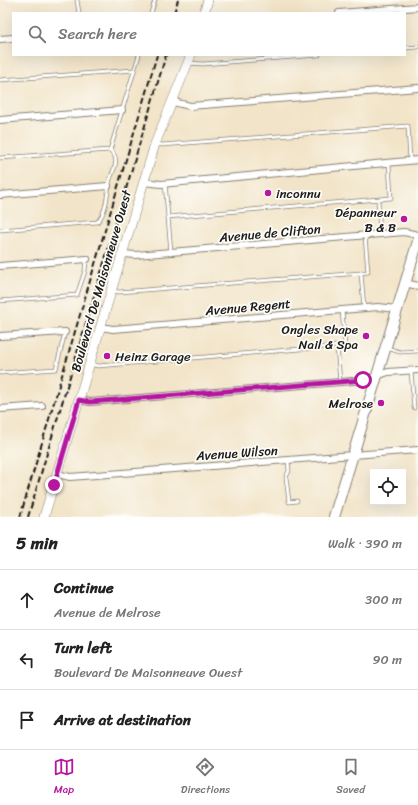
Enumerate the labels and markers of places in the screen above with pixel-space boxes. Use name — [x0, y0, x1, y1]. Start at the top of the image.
place label: inconnu — [276, 182, 321, 205]
marker: inconnu — [263, 188, 273, 198]
place label: Dépanneur B & B — [335, 201, 397, 239]
marker: Dépanneur B & B — [399, 214, 409, 224]
place label: Ongles Shape Nail & Spa — [282, 318, 358, 356]
marker: Ongles Shape Nail & Spa — [361, 331, 371, 341]
place label: Heinz Garage — [115, 345, 191, 368]
marker: Heinz Garage — [102, 351, 112, 361]
place label: Melrose — [328, 392, 373, 415]
marker: Melrose — [376, 398, 386, 408]

